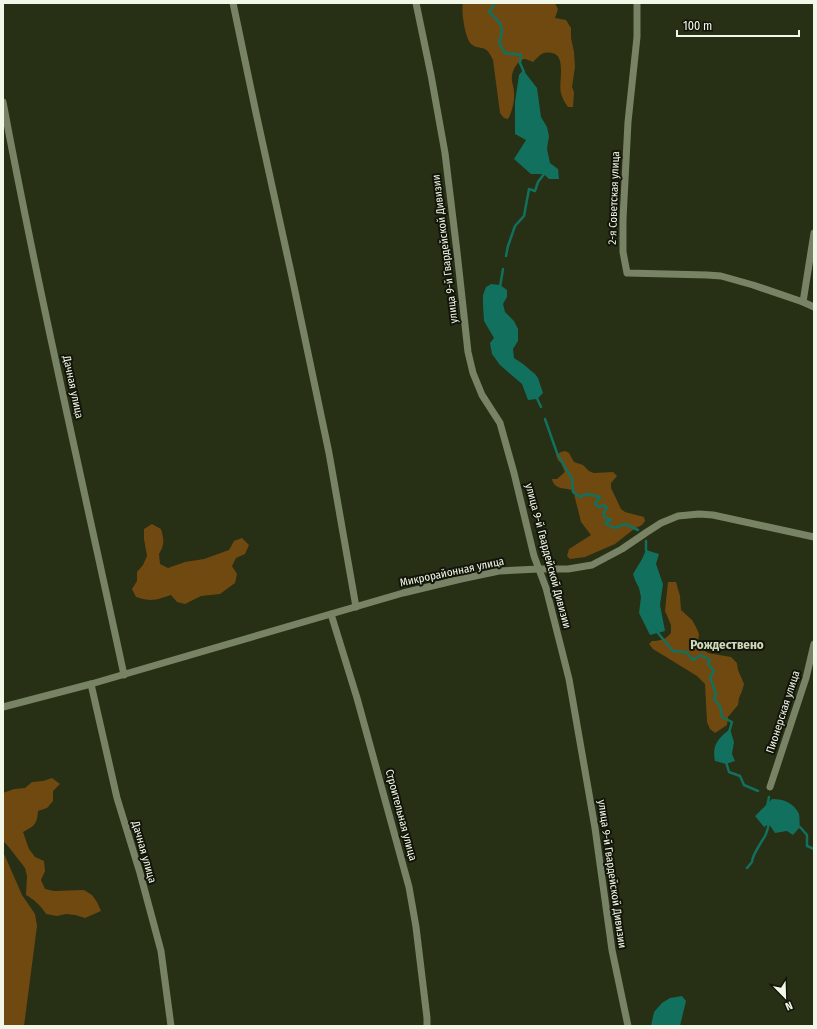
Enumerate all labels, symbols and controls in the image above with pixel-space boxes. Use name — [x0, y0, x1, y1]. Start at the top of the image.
scale bar — [677, 12, 799, 38]
text: 100 m — [683, 19, 712, 33]
street label: 2-я Советская улица — [606, 151, 622, 245]
street label: улица 9-й Гвардейской Дивизии — [429, 174, 461, 324]
street label: Дачная улица — [60, 353, 86, 420]
street label: улица 9-й Гвардейской Дивизии — [522, 482, 574, 630]
street label: Микрорайонная улица — [399, 555, 505, 589]
district label: Рождествено — [690, 637, 764, 652]
street label: Пионерская улица — [764, 669, 802, 755]
street label: Строительная улица — [383, 768, 419, 862]
street label: улица 9-й Гвардейской Дивизии — [595, 799, 629, 949]
street label: Дачная улица — [129, 819, 159, 884]
north arrow — [765, 977, 805, 1017]
text: N — [783, 998, 794, 1013]

